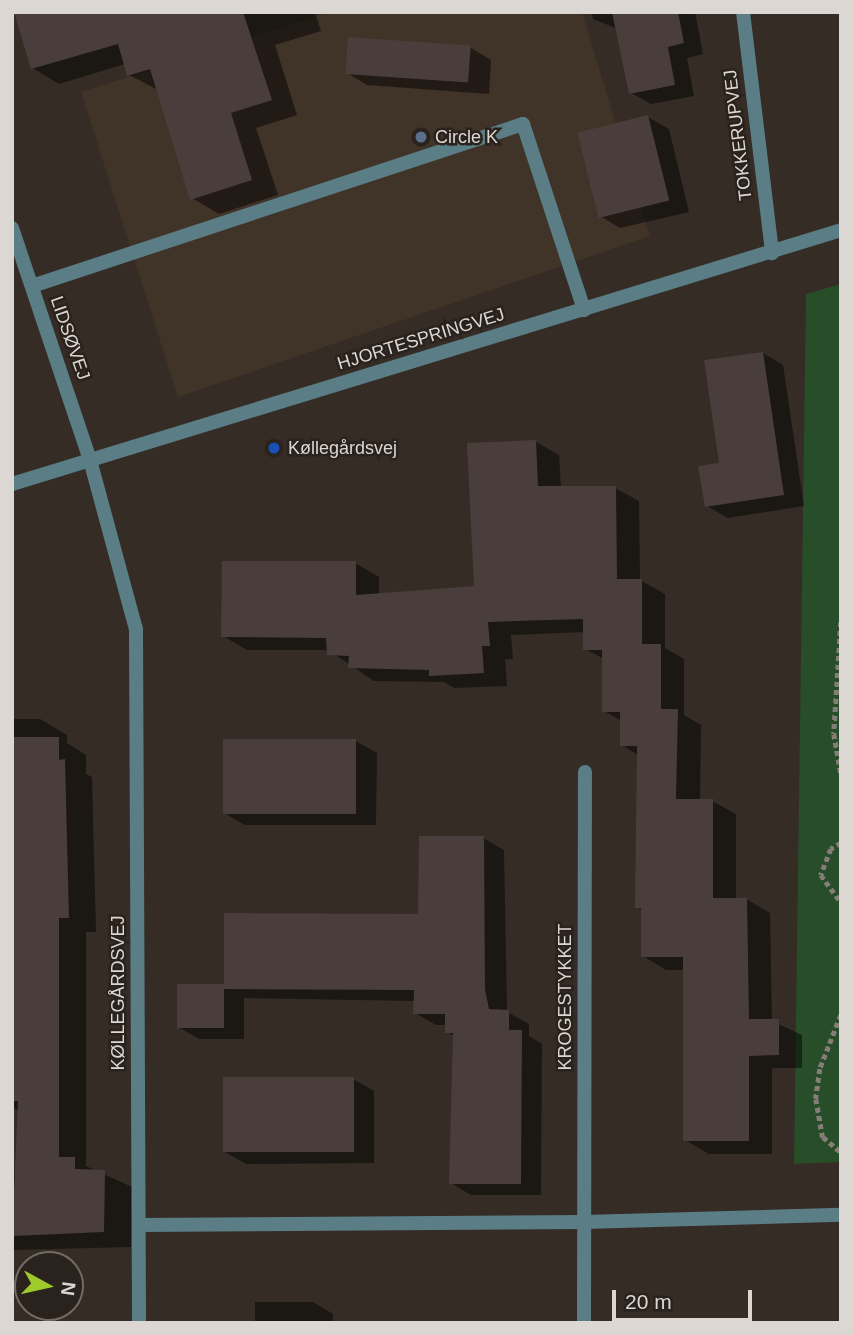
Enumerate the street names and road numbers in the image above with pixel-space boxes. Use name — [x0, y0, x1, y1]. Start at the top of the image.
street label: TOKKERUPVEJ — [719, 68, 757, 202]
street label: LIDSØVEJ — [46, 293, 94, 383]
street label: HJORTESPRINGVEJ — [335, 303, 507, 375]
street label: KØLLEGÅRDSVEJ — [107, 915, 129, 1071]
street label: KROGESTYKKET — [554, 923, 576, 1071]

